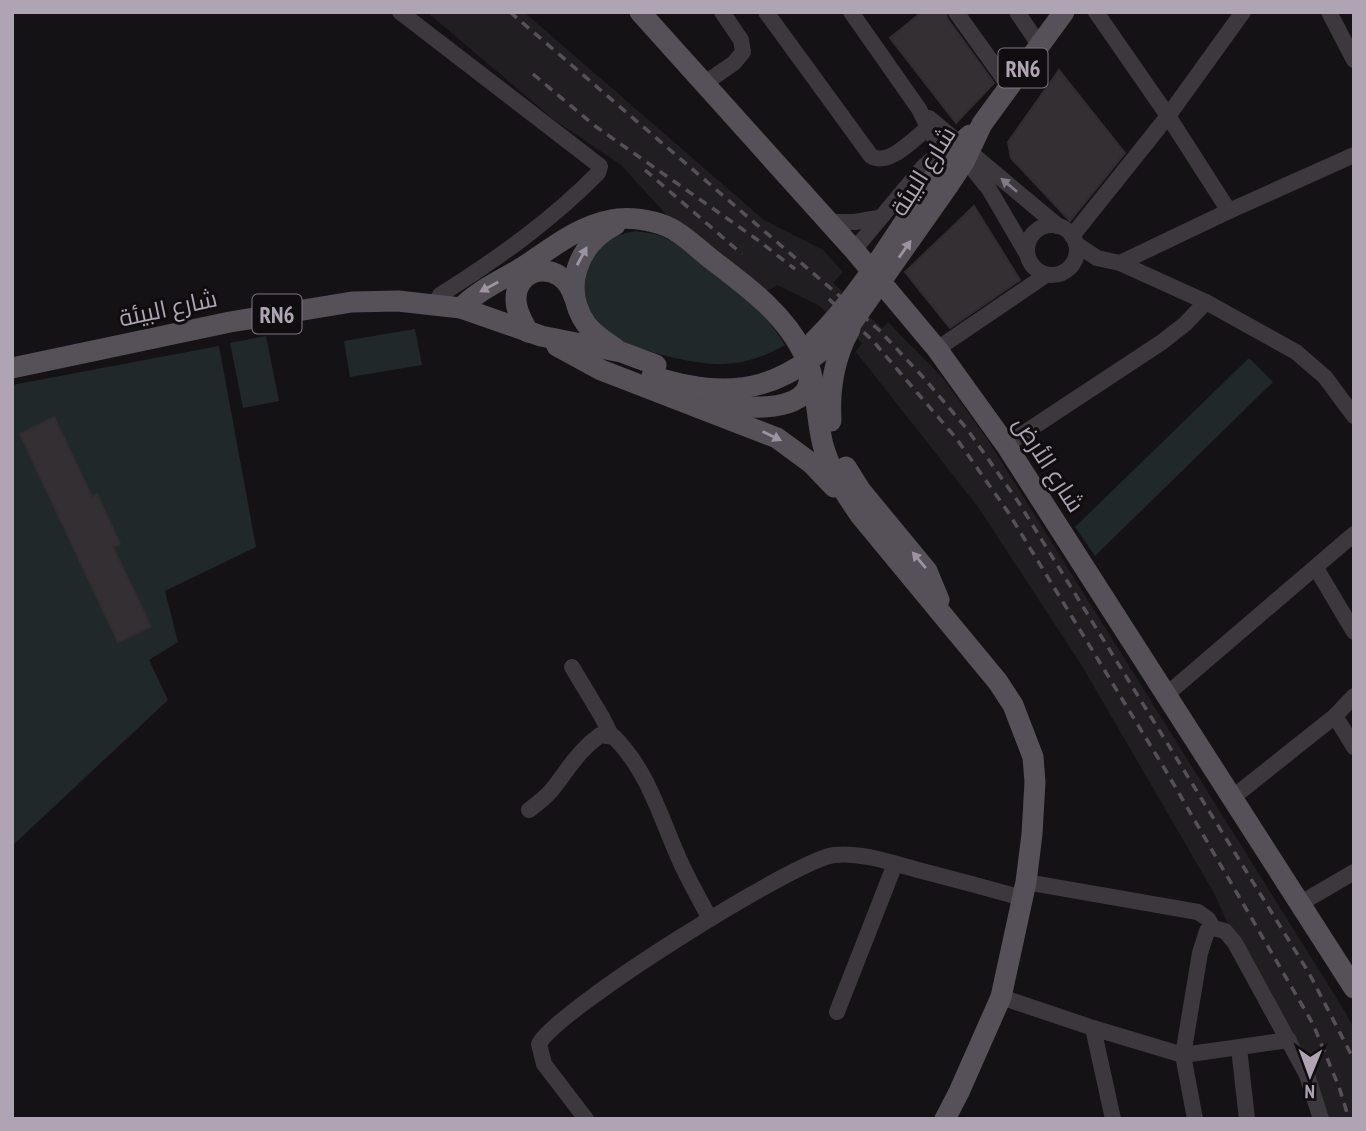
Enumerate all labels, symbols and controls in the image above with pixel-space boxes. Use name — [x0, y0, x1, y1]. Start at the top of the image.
road number: RN6 — [998, 48, 1048, 88]
street label: شارع البيئة — [883, 121, 963, 222]
one-way arrow — [1000, 177, 1018, 193]
one-way arrow — [898, 240, 912, 258]
one-way arrow — [577, 246, 588, 266]
street label: شارع البيئة — [116, 282, 220, 335]
one-way arrow — [479, 282, 499, 293]
road number: RN6 — [252, 294, 302, 334]
street label: شارع الأرض — [1006, 410, 1092, 518]
one-way arrow — [762, 431, 782, 442]
one-way arrow — [912, 552, 927, 569]
north arrow — [1275, 1040, 1345, 1110]
text: N — [1304, 1080, 1315, 1104]

